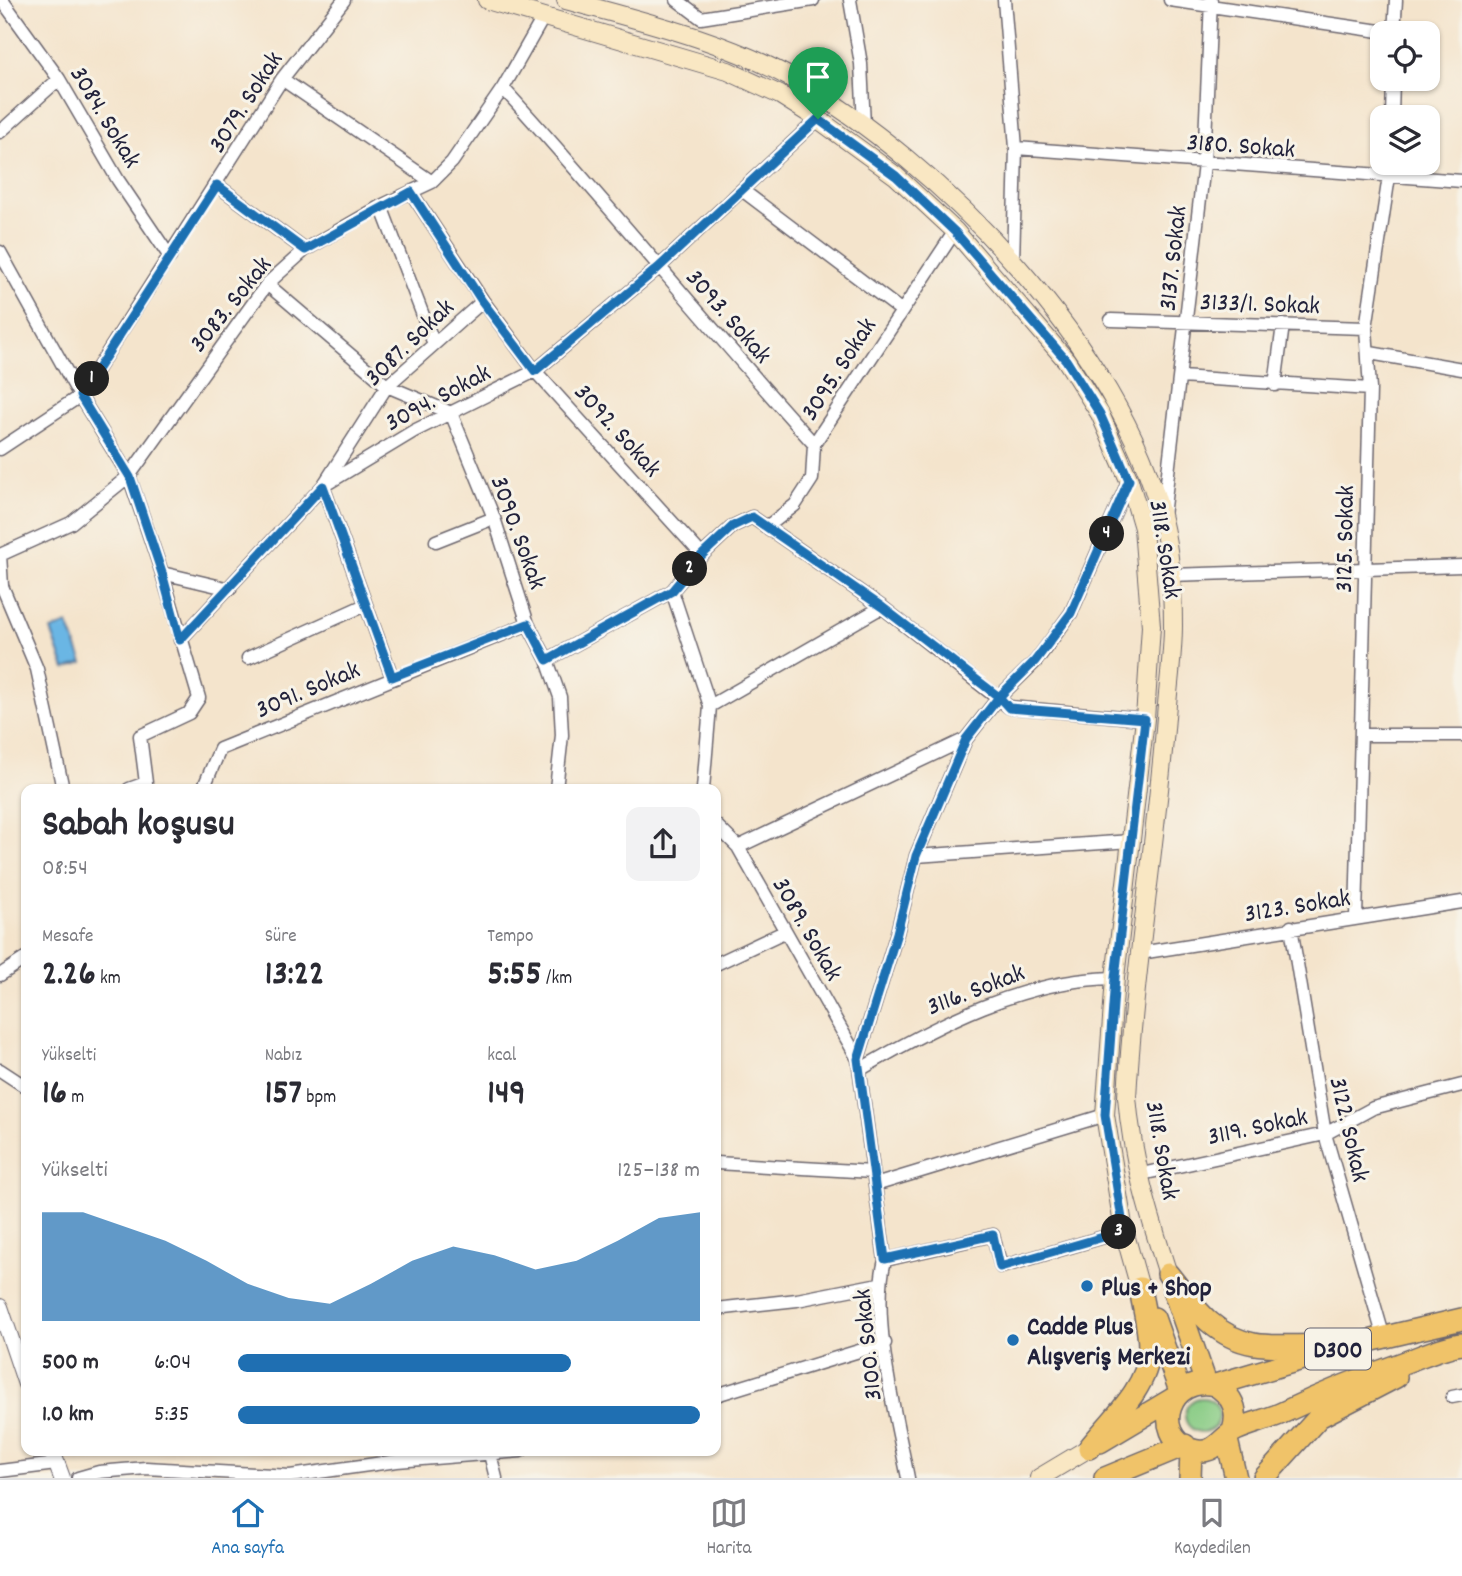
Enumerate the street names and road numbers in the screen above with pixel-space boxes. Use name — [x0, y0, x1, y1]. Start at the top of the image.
street label: 3079. Sokak — [200, 45, 294, 161]
street label: 3084. Sokak — [59, 60, 149, 176]
street label: 3180. Sokak — [1185, 125, 1296, 170]
street label: 3137. Sokak — [1151, 204, 1198, 313]
street label: 3083. Sokak — [181, 249, 282, 361]
street label: 3093. Sokak — [675, 261, 779, 373]
street label: 3133/1. Sokak — [1199, 285, 1321, 326]
street label: 3087. Sokak — [357, 291, 464, 396]
street label: 3095. Sokak — [793, 311, 887, 429]
street label: 3094. Sokak — [379, 356, 498, 442]
street label: 3092. Sokak — [564, 376, 669, 487]
street label: 3090. Sokak — [479, 471, 554, 595]
street label: 3125. Sokak — [1327, 485, 1366, 593]
street label: 3118. Sokak — [1137, 497, 1190, 602]
street label: 3091. Sokak — [250, 653, 366, 730]
street label: 3089. Sokak — [761, 871, 851, 989]
street label: 3123. Sokak — [1242, 881, 1353, 934]
street label: 3116. Sokak — [922, 956, 1031, 1027]
street label: 3122. Sokak — [1318, 1074, 1378, 1186]
street label: 3118. Sokak — [1134, 1098, 1187, 1203]
street label: 3119. Sokak — [1204, 1100, 1311, 1157]
street label: 3100. Sokak — [845, 1287, 894, 1402]
road number: D300 — [1305, 1329, 1371, 1370]

